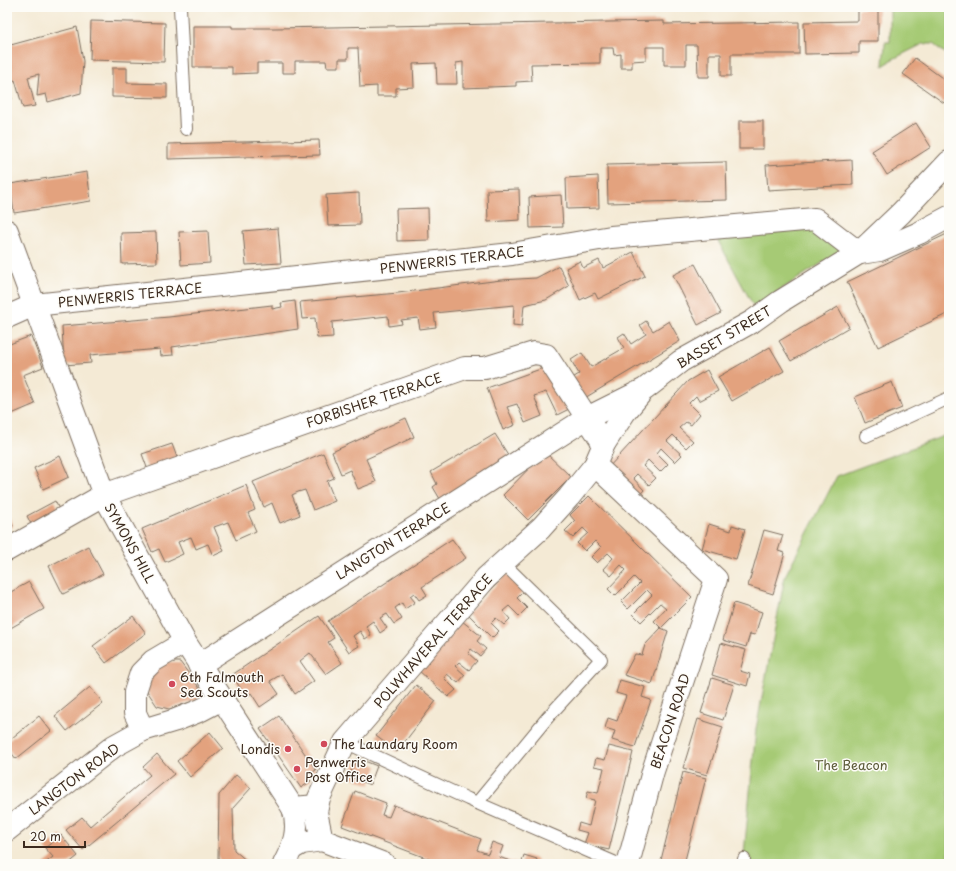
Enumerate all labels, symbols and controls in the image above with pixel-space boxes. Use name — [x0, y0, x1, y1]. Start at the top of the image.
street label: PENWERRIS TERRACE — [379, 241, 525, 278]
street label: PENWERRIS TERRACE — [57, 277, 203, 312]
street label: BASSET STREET — [673, 301, 775, 372]
street label: FORBISHER TERRACE — [303, 367, 444, 432]
street label: LANGTON TERRACE — [332, 498, 454, 584]
street label: SYMONS HILL — [101, 499, 160, 586]
street label: POLWHAVERAL TERRACE — [369, 569, 496, 712]
place label: 6th Falmouth Sea Scouts — [180, 667, 264, 701]
street label: BEACON ROAD — [645, 671, 694, 771]
marker: 6th Falmouth Sea Scouts — [167, 679, 177, 689]
place label: The Laundary Room — [332, 734, 458, 753]
street label: LANGTON ROAD — [24, 738, 123, 819]
place label: Londis — [240, 739, 280, 758]
marker: The Laundary Room — [319, 739, 329, 749]
marker: Londis — [283, 744, 293, 754]
place label: Penwerris Post Office — [305, 752, 373, 786]
park label: The Beacon — [815, 755, 887, 774]
marker: Penwerris Post Office — [292, 764, 302, 774]
scale bar — [24, 823, 85, 849]
text: 20 m — [30, 827, 61, 845]

